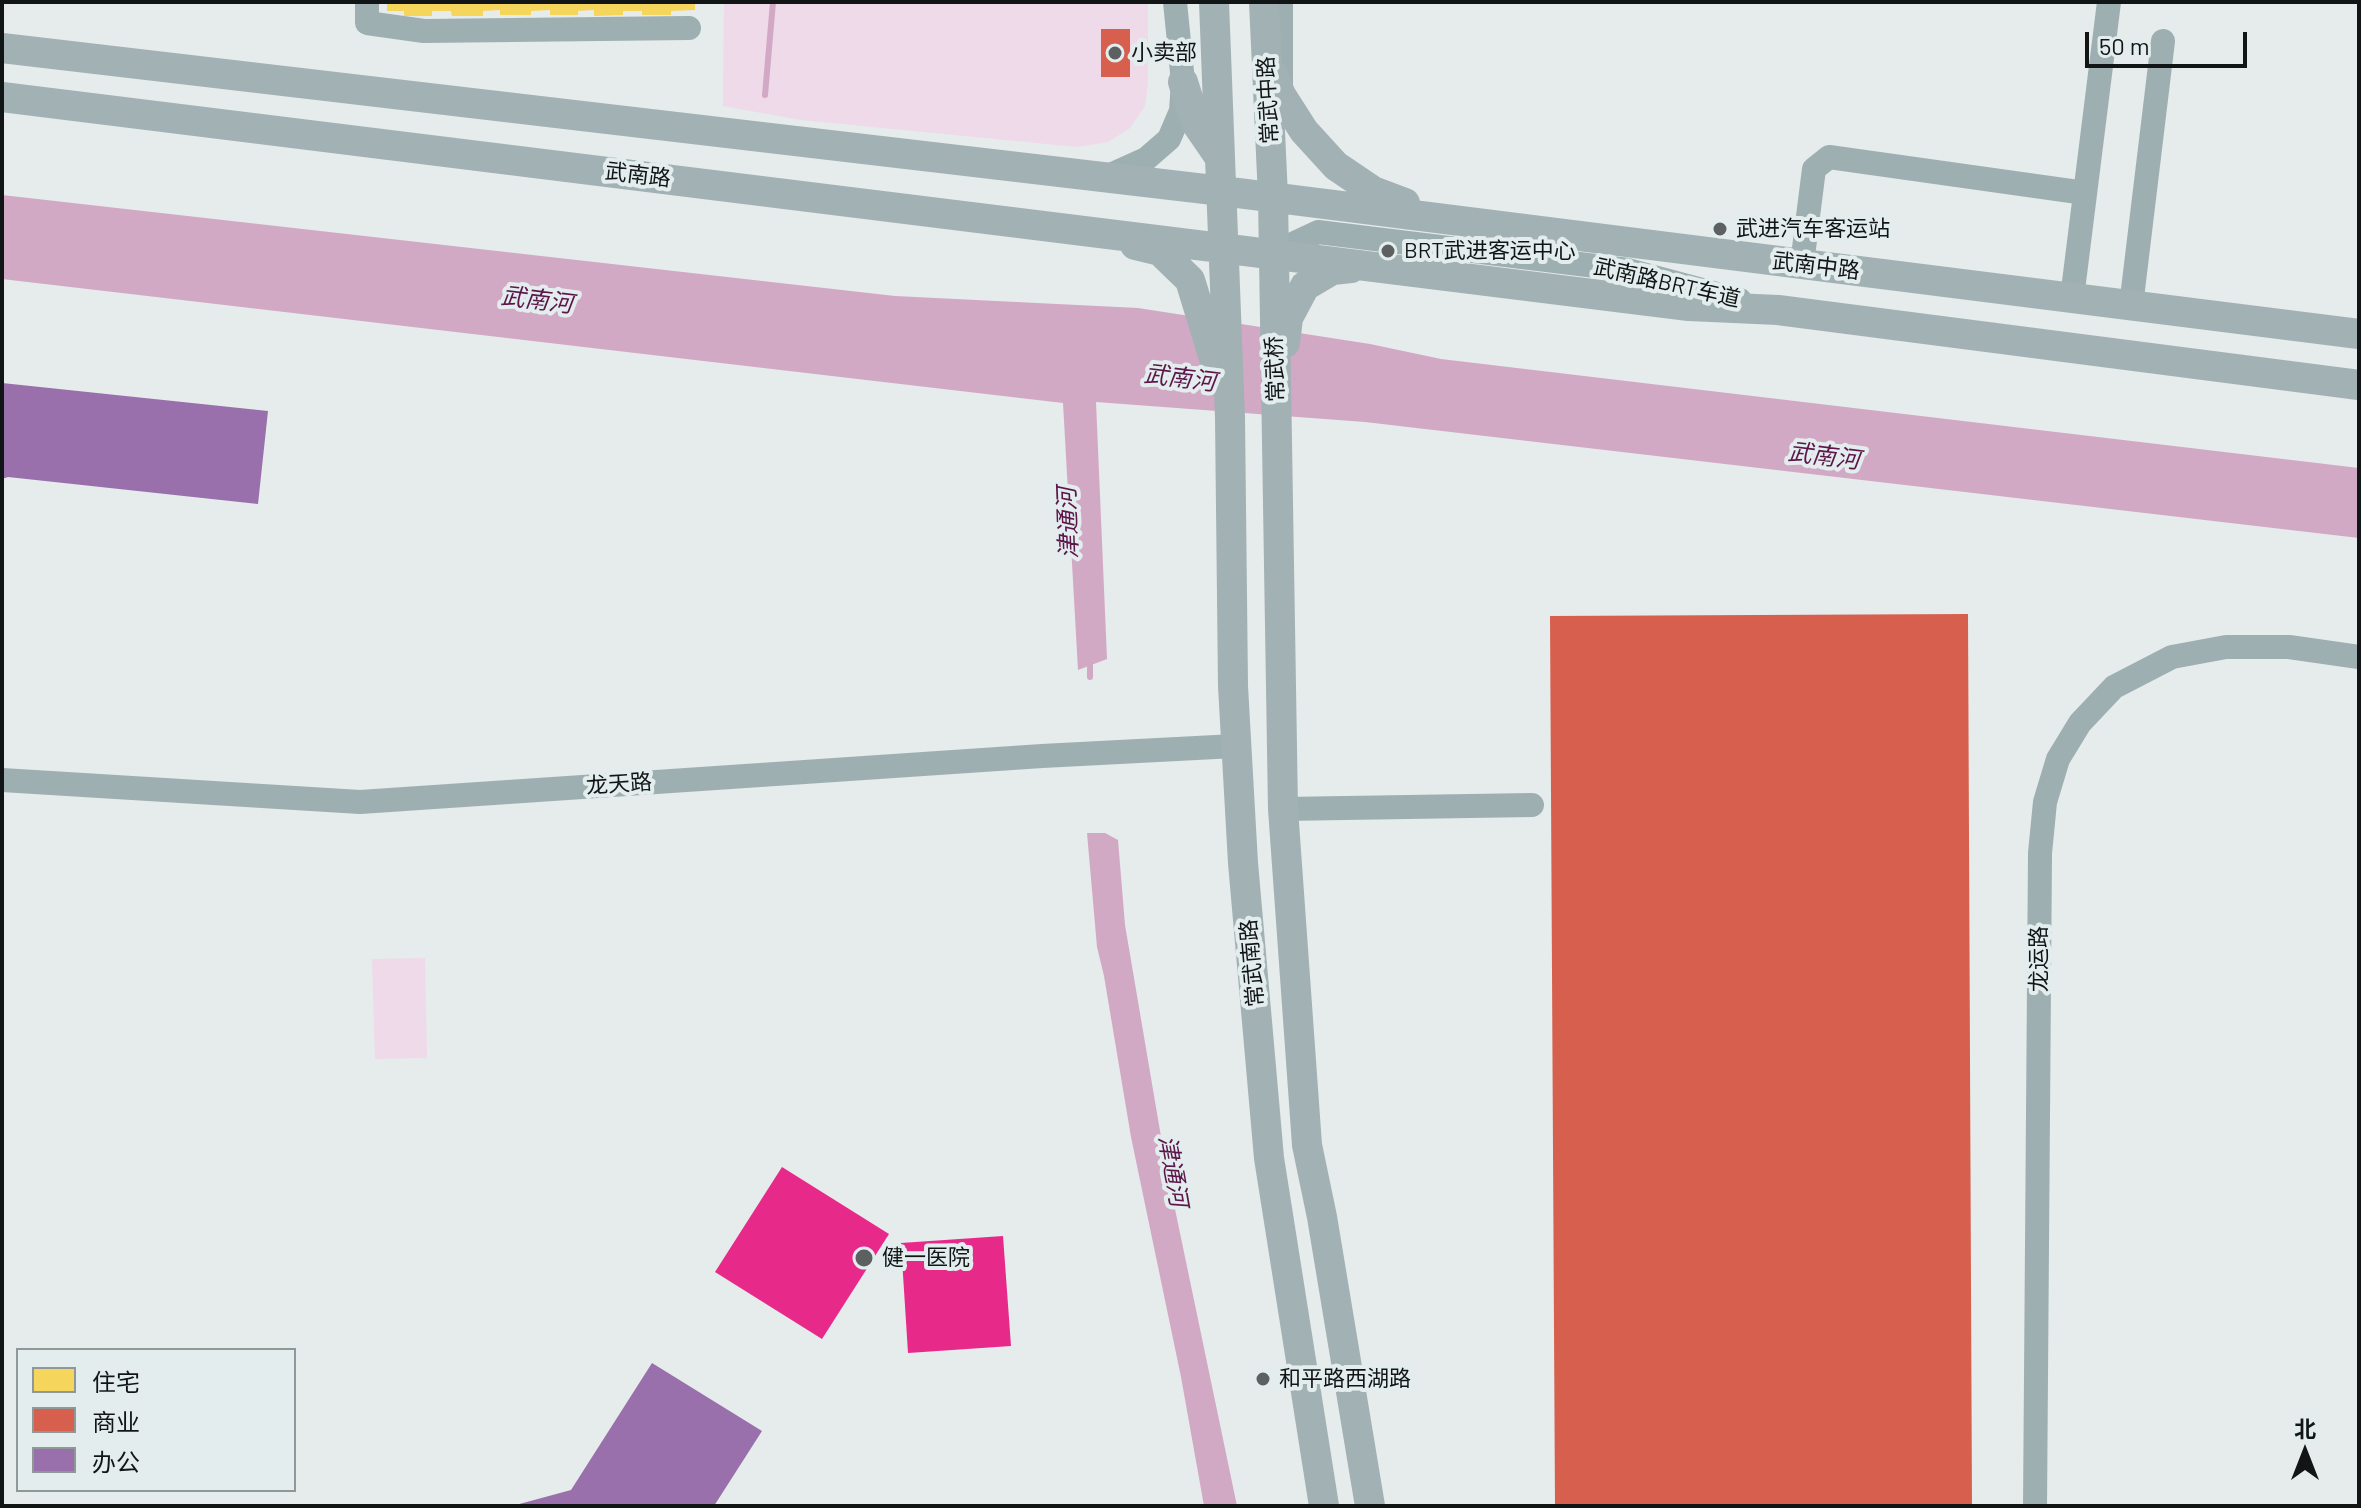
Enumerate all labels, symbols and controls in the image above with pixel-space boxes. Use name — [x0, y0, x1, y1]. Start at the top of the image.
scale bar — [2089, 16, 2251, 66]
text: 50 m — [2099, 31, 2150, 60]
place label: 小卖部 — [1131, 40, 1197, 66]
marker: 小卖部 — [1106, 44, 1124, 62]
street label: 常武中路 — [1253, 55, 1283, 145]
street label: 武南路 — [604, 158, 672, 192]
place label: 武进汽车客运站 — [1736, 216, 1890, 242]
marker: 武进汽车客运站 — [1711, 220, 1729, 238]
place label: BRT武进客运中心 — [1404, 238, 1576, 264]
marker: BRT武进客运中心 — [1379, 242, 1397, 260]
street label: 武南中路 — [1771, 248, 1861, 284]
street label: 武南路BRT车道 — [1591, 253, 1743, 313]
water label: 武南河 — [500, 281, 574, 319]
street label: 常武桥 — [1261, 336, 1289, 402]
water label: 武南河 — [1143, 359, 1217, 397]
water label: 武南河 — [1787, 437, 1861, 475]
water label: 津通河 — [1052, 487, 1084, 559]
street label: 龙天路 — [585, 769, 653, 799]
street label: 常武南路 — [1235, 918, 1269, 1008]
street label: 龙运路 — [2026, 926, 2052, 992]
water label: 津通河 — [1153, 1133, 1193, 1209]
place label: 健一医院 — [882, 1245, 970, 1271]
marker: 健一医院 — [853, 1247, 875, 1269]
legend — [16, 1348, 296, 1492]
place label: 和平路西湖路 — [1279, 1366, 1411, 1392]
text: 住宅 — [92, 1367, 140, 1396]
marker: 和平路西湖路 — [1254, 1370, 1272, 1388]
text: 商业 — [92, 1407, 140, 1436]
north arrow — [2265, 1412, 2345, 1492]
text: 北 — [2294, 1415, 2316, 1441]
text: 办公 — [92, 1447, 140, 1476]

